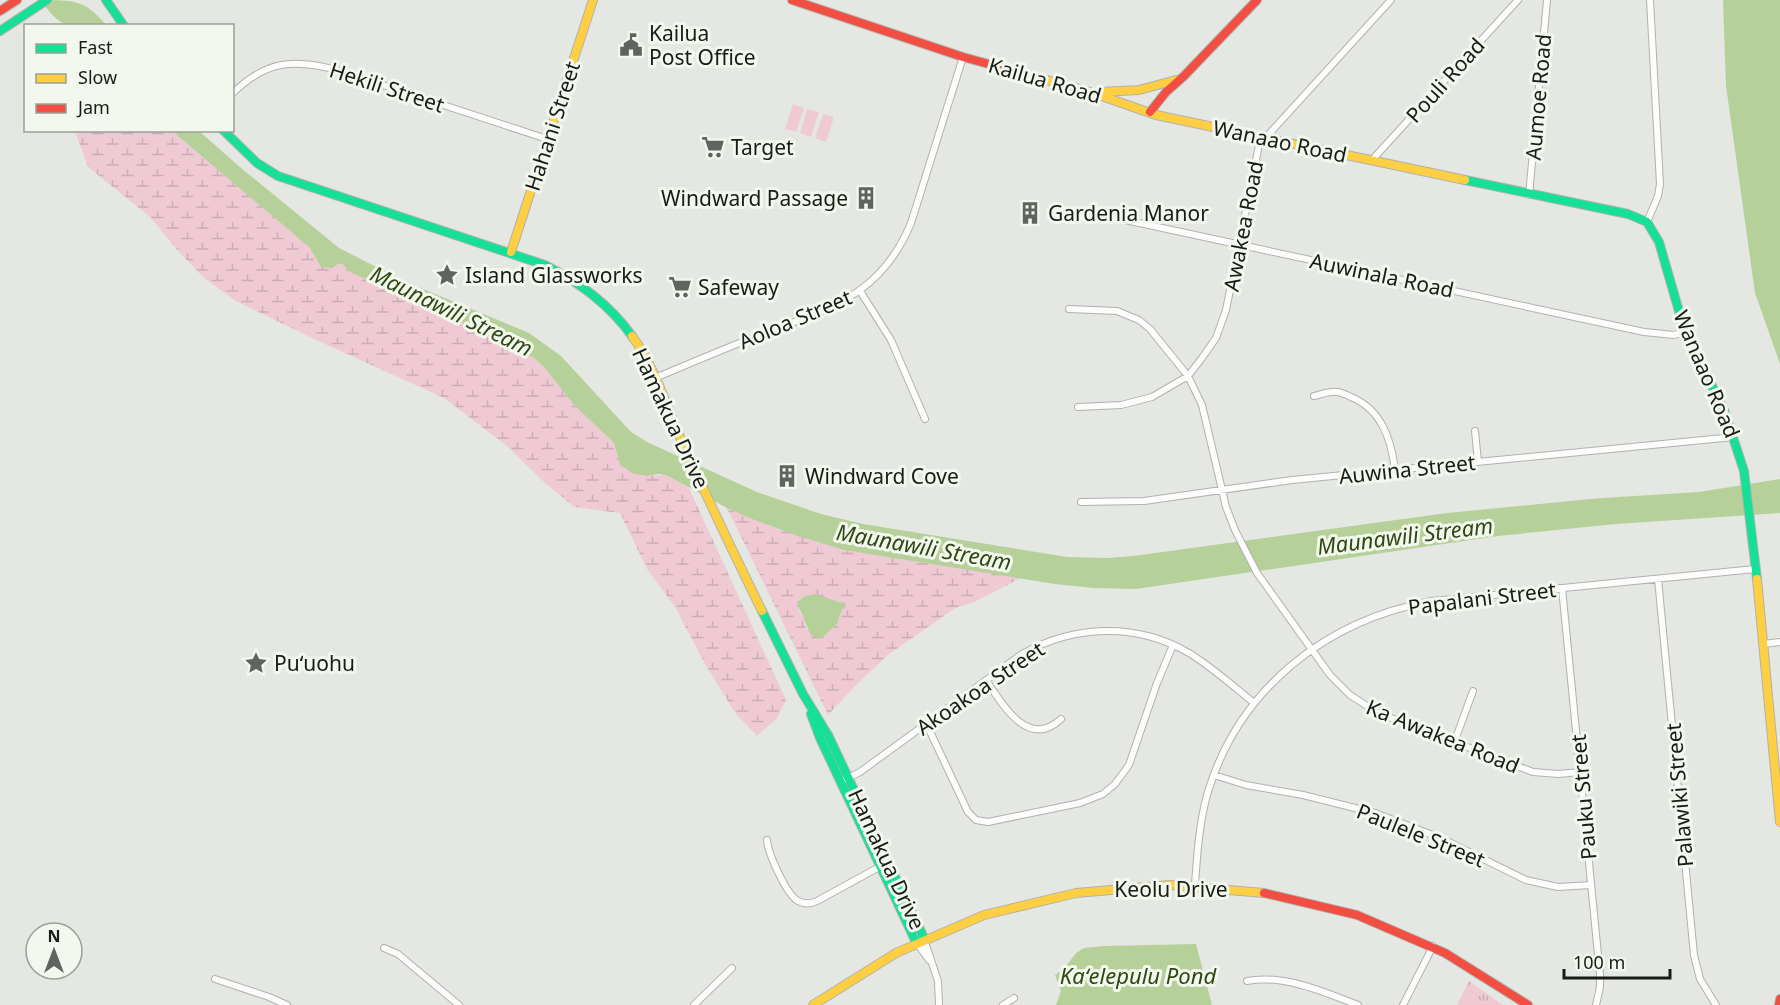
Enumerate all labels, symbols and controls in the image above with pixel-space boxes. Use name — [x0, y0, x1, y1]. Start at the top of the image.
place label: Kailua Post Office — [649, 19, 756, 71]
legend — [24, 24, 234, 132]
public building icon: Kailua Post Office — [618, 32, 644, 58]
street label: Pouli Road — [1399, 32, 1491, 128]
street label: Aumoe Road — [1519, 33, 1557, 161]
text: Fast — [78, 35, 113, 59]
street label: Kailua Road — [985, 51, 1105, 109]
street label: Hekili Street — [326, 55, 448, 119]
street label: Hahani Street — [518, 57, 586, 194]
text: Slow — [78, 65, 117, 89]
text: Jam — [76, 95, 110, 119]
street label: Wanaao Road — [1211, 113, 1349, 169]
place label: Target — [731, 133, 794, 161]
supermarket icon: Target — [700, 134, 726, 160]
street label: Awakea Road — [1217, 158, 1269, 294]
place label: Windward Passage — [661, 184, 848, 212]
building icon: Windward Passage — [853, 185, 879, 211]
place label: Gardenia Manor — [1048, 199, 1209, 227]
building icon: Gardenia Manor — [1017, 200, 1043, 226]
street label: Auwinala Road — [1308, 246, 1456, 304]
water label: Maunawili Stream — [366, 258, 538, 362]
place label: Island Glassworks — [465, 261, 643, 289]
place icon: Island Glassworks — [434, 262, 460, 288]
place label: Safeway — [698, 273, 779, 301]
supermarket icon: Safeway — [667, 274, 693, 300]
street label: Aoloa Street — [734, 282, 856, 355]
street label: Wanaao Road — [1668, 306, 1746, 442]
street label: Hamakua Drive — [626, 343, 716, 493]
street label: Auwina Street — [1337, 448, 1477, 490]
place label: Windward Cove — [805, 462, 959, 490]
building icon: Windward Cove — [774, 463, 800, 489]
water label: Maunawili Stream — [1315, 509, 1495, 561]
water label: Maunawili Stream — [834, 516, 1014, 576]
street label: Papalani Street — [1406, 575, 1558, 621]
street label: Akoakoa Street — [910, 635, 1050, 741]
place label: Puʻuohu — [274, 649, 355, 677]
place icon: Puʻuohu — [243, 650, 269, 676]
street label: Ka Awakea Road — [1362, 693, 1524, 779]
street label: Palawiki Street — [1659, 721, 1699, 868]
street label: Pauku Street — [1564, 733, 1602, 861]
street label: Hamakua Drive — [842, 784, 932, 934]
street label: Paulele Street — [1353, 797, 1490, 874]
street label: Keolu Drive — [1114, 875, 1228, 903]
north arrow — [24, 921, 84, 981]
text: N — [47, 925, 61, 947]
scale bar — [1564, 942, 1670, 980]
text: 100 m — [1573, 950, 1625, 974]
water label: Kaʻelepulu Pond — [1060, 960, 1217, 990]

